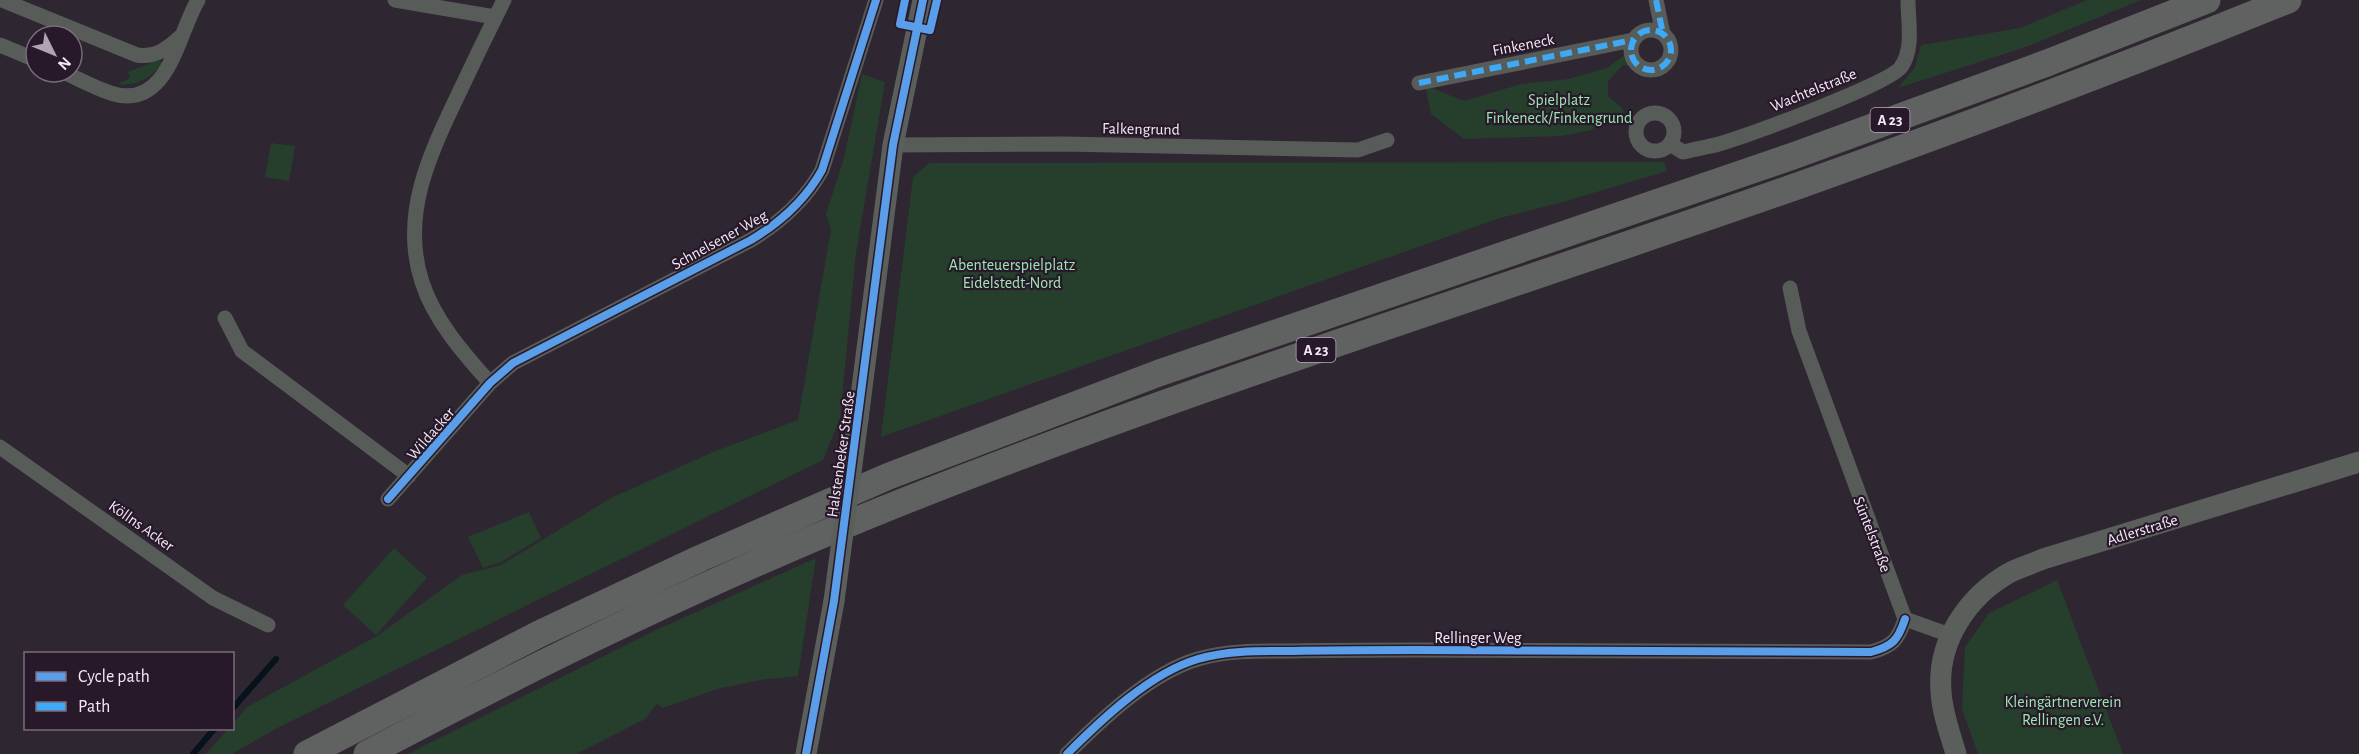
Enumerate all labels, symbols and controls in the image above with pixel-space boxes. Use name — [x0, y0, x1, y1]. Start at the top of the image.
north arrow — [24, 24, 84, 84]
street label: Finkeneck — [1491, 31, 1556, 59]
text: N — [55, 54, 74, 73]
street label: Wachtelstraße — [1768, 65, 1859, 114]
park label: Spielplatz Finkeneck/Finkengrund — [1486, 92, 1632, 126]
road number: A 23 — [1870, 108, 1910, 132]
street label: Falkengrund — [1102, 120, 1180, 138]
street label: Schnelsener Weg — [669, 207, 770, 273]
park label: Abenteuerspielplatz Eidelstedt-Nord — [949, 257, 1076, 291]
road number: A 23 — [1296, 338, 1336, 362]
street label: Halstenbeker Straße — [824, 390, 858, 518]
street label: Wildacker — [404, 404, 458, 463]
street label: Süntelstraße — [1850, 494, 1894, 574]
street label: Köllns Acker — [106, 498, 178, 555]
street label: Adlerstraße — [2105, 512, 2180, 548]
street label: Rellinger Weg — [1434, 630, 1522, 646]
legend — [24, 652, 234, 730]
text: Cycle path — [78, 668, 150, 686]
park label: Kleingärtnerverein Rellingen e.V. — [2005, 694, 2121, 728]
text: Path — [78, 698, 110, 716]

